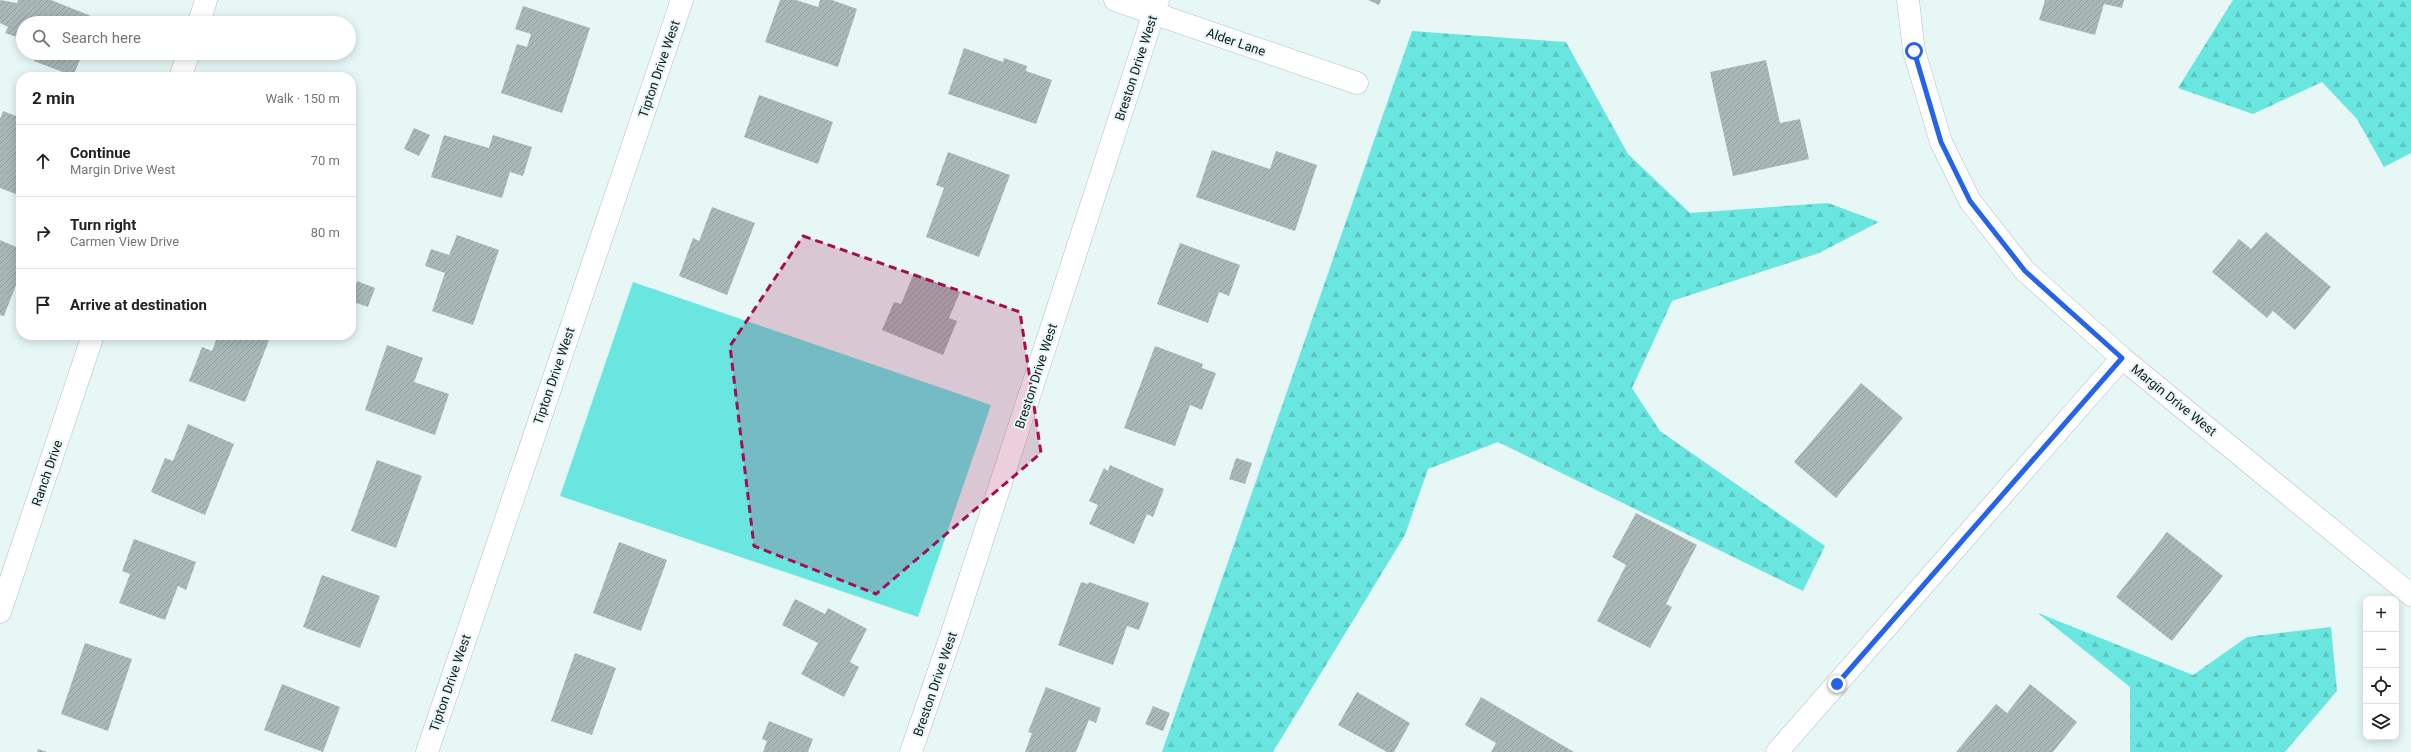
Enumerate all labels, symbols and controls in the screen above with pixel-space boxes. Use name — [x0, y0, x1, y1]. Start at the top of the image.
street label: Breston Drive West — [1112, 14, 1160, 122]
search box — [16, 16, 356, 60]
street label: Tipton Drive West — [635, 18, 683, 120]
street label: Alder Lane — [1204, 25, 1268, 59]
icon: search — [30, 27, 52, 49]
text: Search here — [62, 29, 141, 47]
route start — [1905, 42, 1923, 60]
text: 2 min — [32, 88, 75, 108]
text: Walk · 150 m — [265, 91, 340, 106]
text: Continue — [70, 144, 131, 162]
icon: ahead — [32, 150, 54, 172]
text: 70 m — [311, 153, 340, 168]
text: Margin Drive West — [70, 162, 175, 177]
text: Turn right — [70, 216, 136, 234]
icon: right — [32, 222, 54, 244]
text: 80 m — [311, 225, 340, 240]
text: Carmen View Drive — [70, 234, 179, 249]
icon: arrive — [32, 294, 54, 316]
text: Arrive at destination — [70, 296, 207, 314]
street label: Breston Drive West — [1012, 322, 1060, 430]
street label: Tipton Drive West — [530, 325, 578, 427]
street label: Margin Drive West — [2128, 361, 2220, 439]
street label: Ranch Drive — [29, 438, 65, 508]
map controls — [2363, 596, 2399, 740]
button: + — [2363, 596, 2399, 632]
street label: Breston Drive West — [910, 630, 960, 738]
street label: Tipton Drive West — [426, 632, 474, 734]
button: − — [2363, 632, 2399, 668]
button: locate — [2363, 668, 2399, 704]
route end — [1828, 675, 1846, 693]
button: layers — [2363, 704, 2399, 740]

